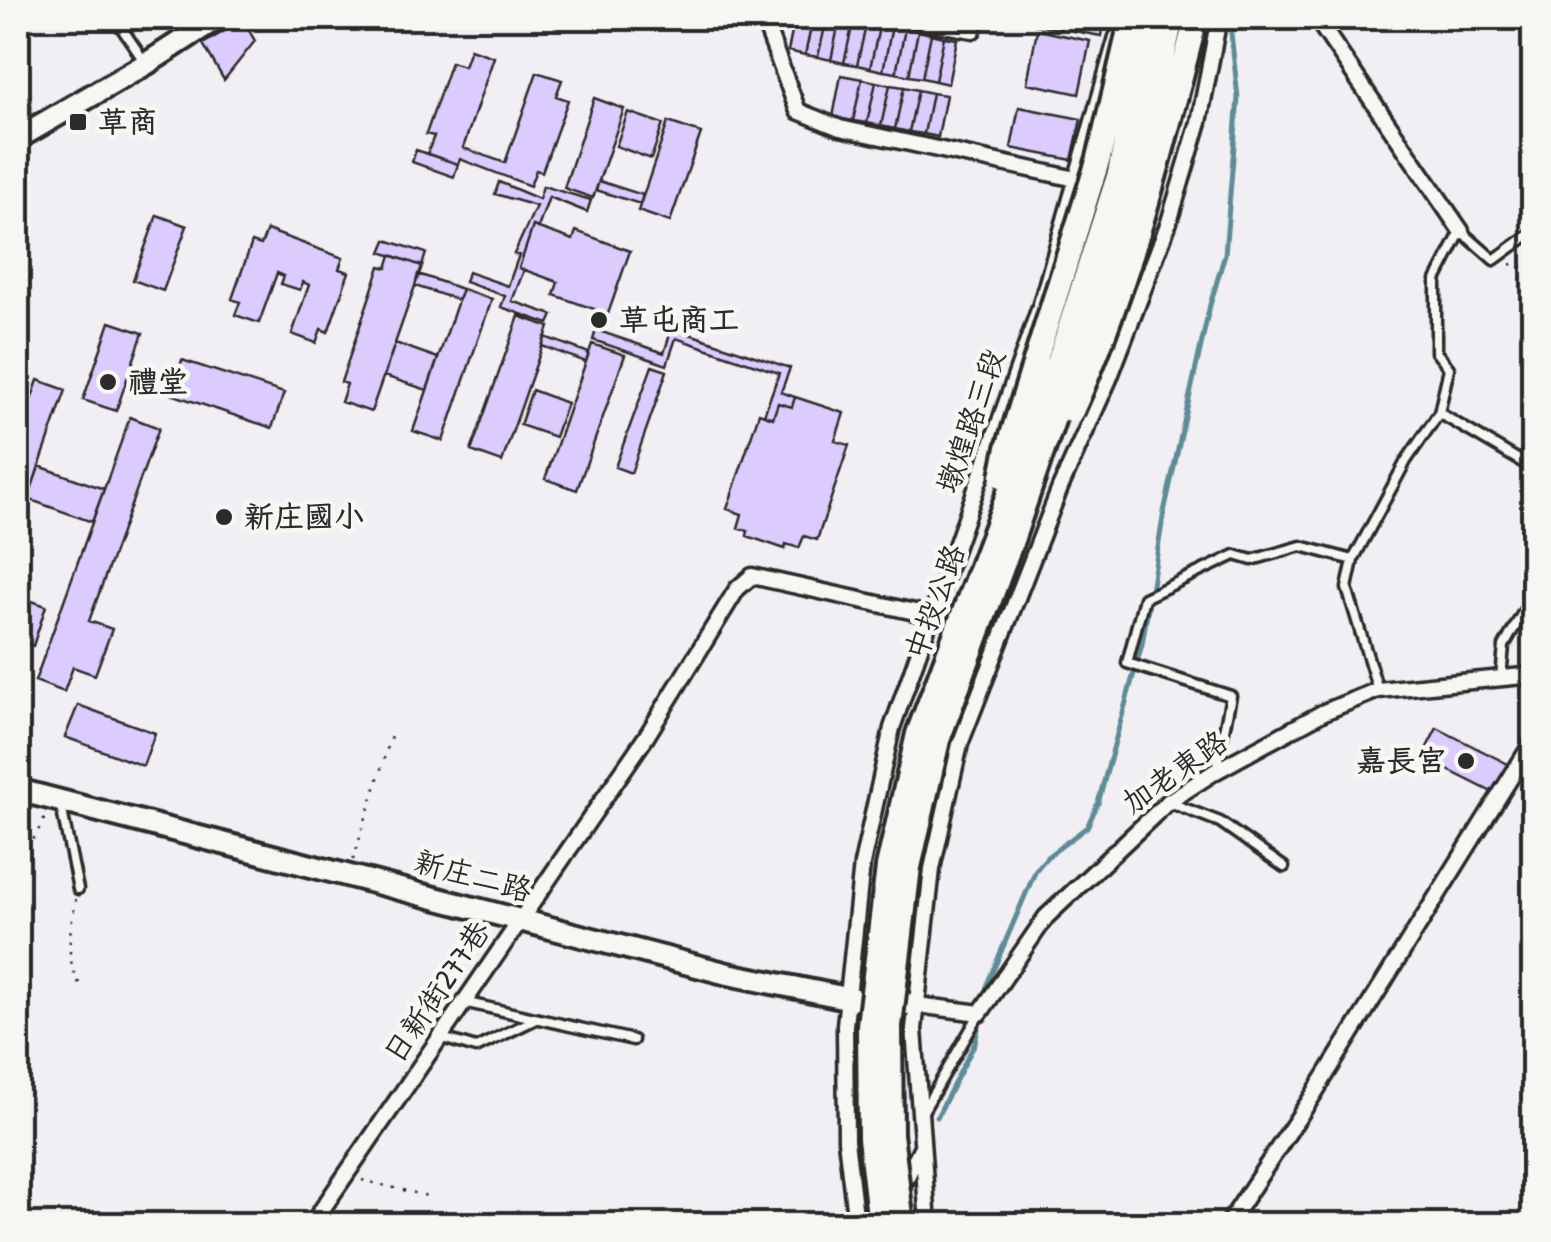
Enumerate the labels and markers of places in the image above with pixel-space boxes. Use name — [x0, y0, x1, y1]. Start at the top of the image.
place label: 草商 — [98, 101, 158, 141]
marker: 草商 — [67, 111, 89, 133]
place label: 草屯商工 — [619, 299, 739, 339]
marker: 草屯商工 — [588, 309, 610, 331]
place label: 禮堂 — [128, 361, 188, 401]
marker: 禮堂 — [97, 371, 119, 393]
place label: 新庄國小 — [244, 496, 364, 536]
marker: 新庄國小 — [213, 506, 235, 528]
place label: 嘉長宮 — [1356, 740, 1446, 780]
marker: 嘉長宮 — [1455, 750, 1477, 772]

